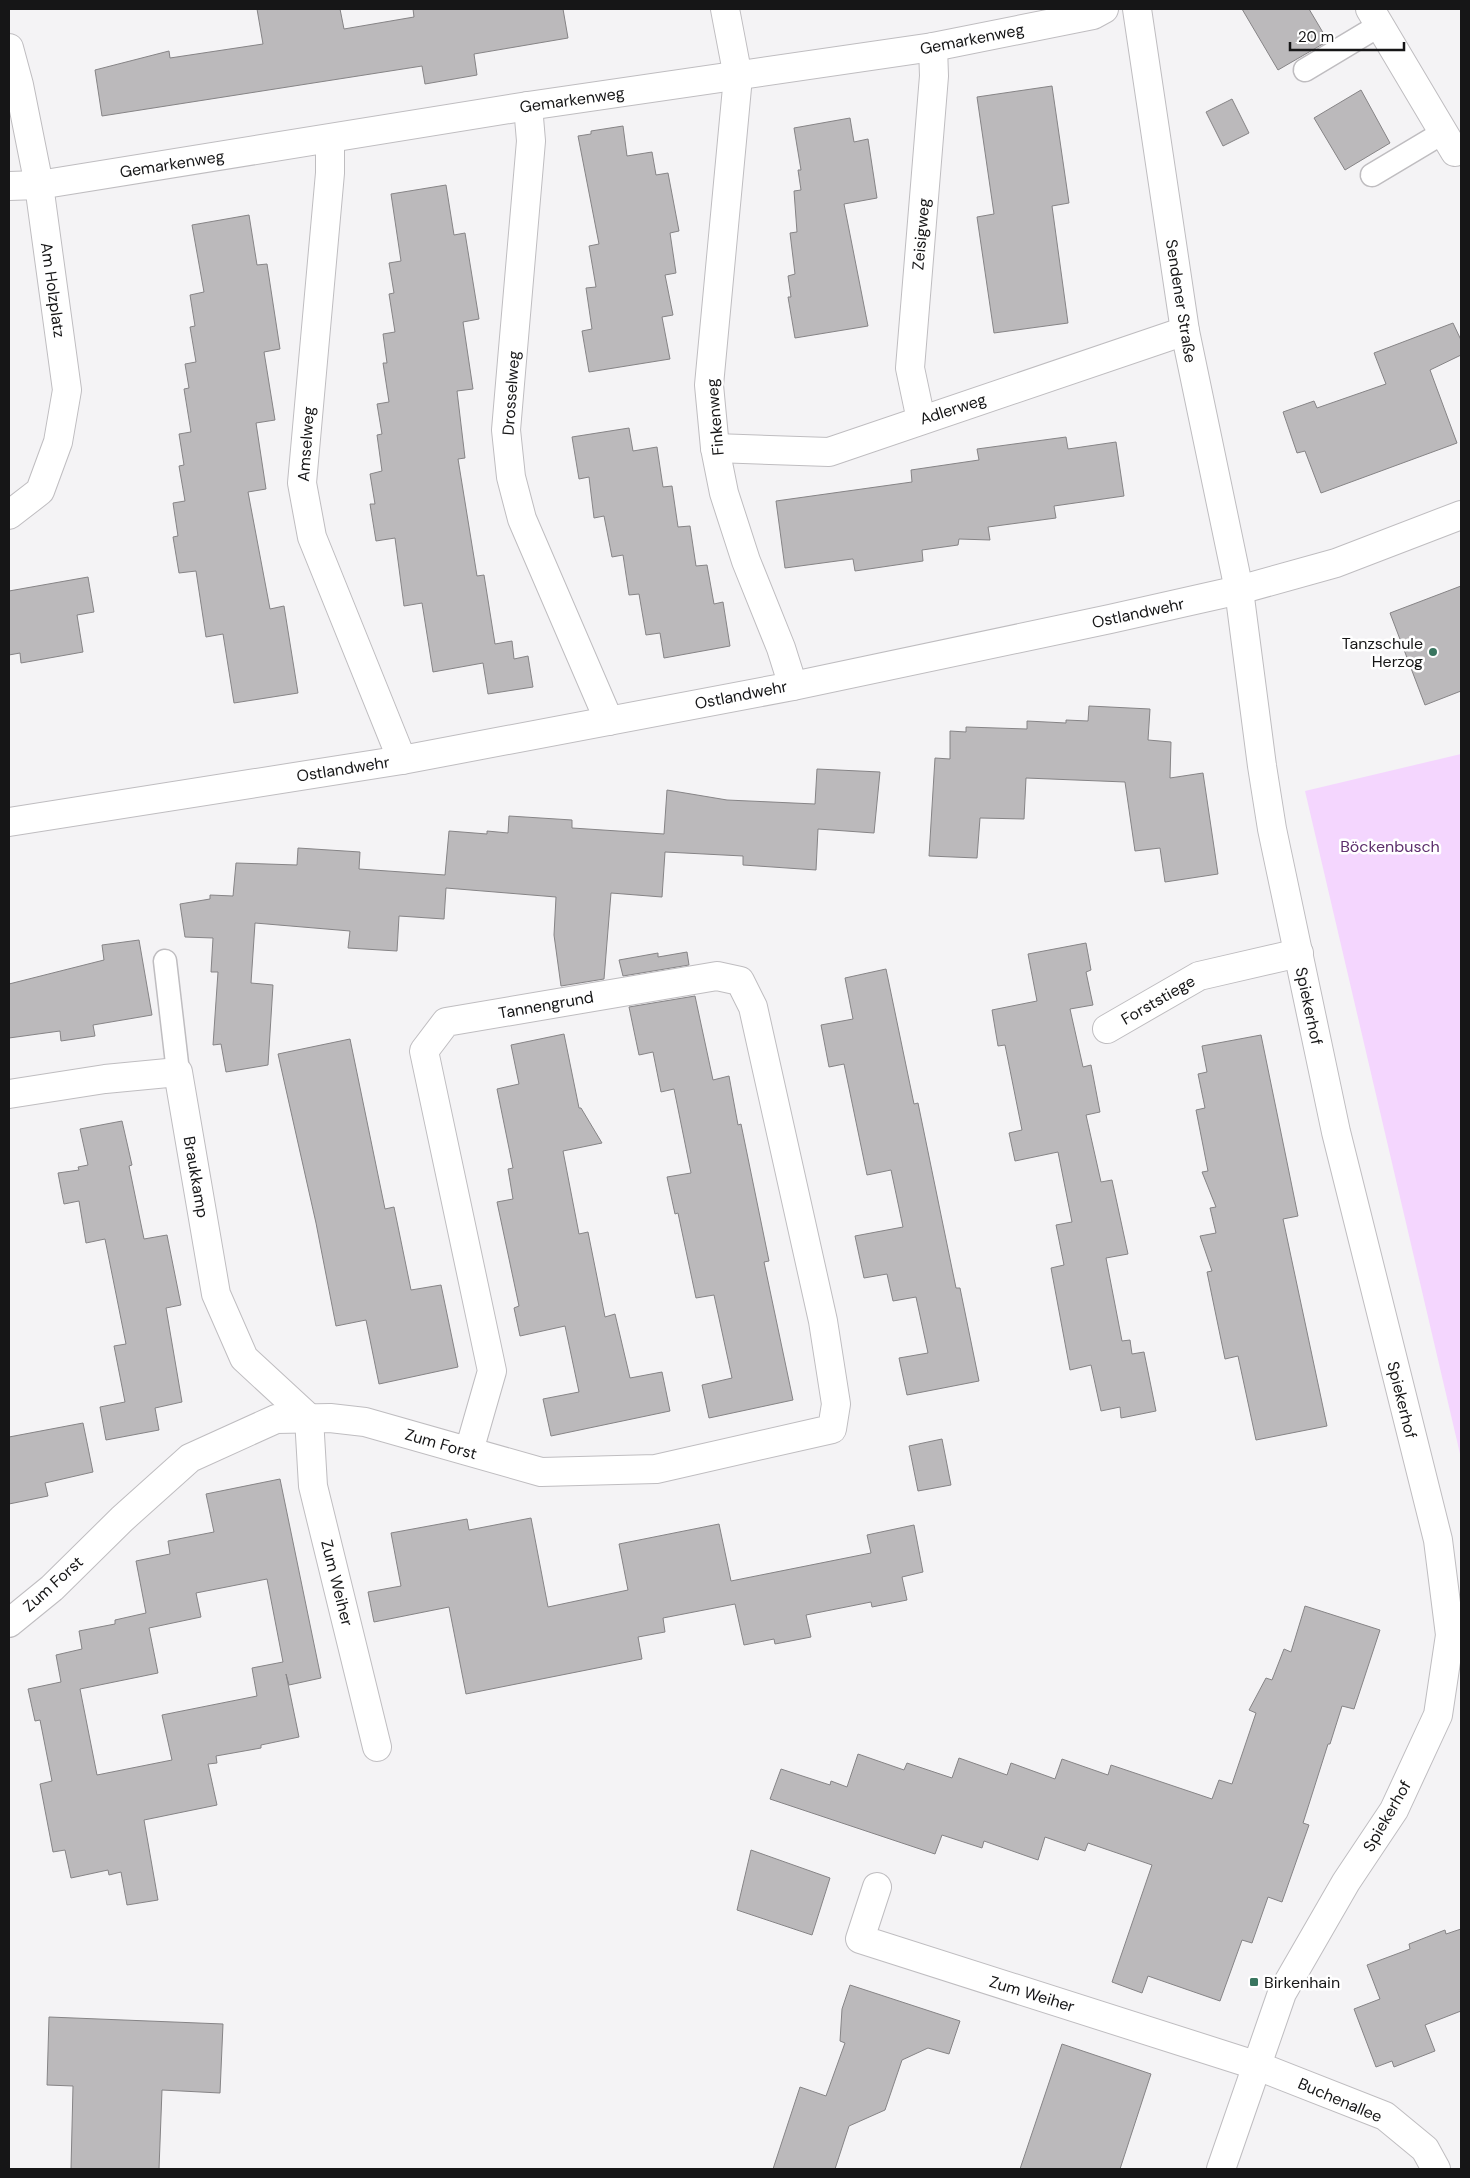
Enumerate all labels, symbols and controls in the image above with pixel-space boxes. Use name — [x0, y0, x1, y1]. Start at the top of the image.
street label: Gemarkenweg — [918, 19, 1026, 59]
scale bar — [1290, 20, 1404, 52]
text: 20 m — [1298, 27, 1334, 47]
street label: Gemarkenweg — [518, 82, 626, 118]
street label: Gemarkenweg — [118, 145, 226, 183]
street label: Zeisigweg — [907, 197, 935, 271]
street label: Sendener Straße — [1161, 238, 1201, 364]
street label: Am Holzplatz — [36, 241, 70, 339]
street label: Drosselweg — [498, 350, 524, 436]
street label: Finkenweg — [701, 378, 729, 456]
street label: Adlerweg — [917, 388, 989, 430]
street label: Amselweg — [293, 406, 319, 482]
street label: Ostlandwehr — [1090, 593, 1186, 633]
place label: Tanzschule Herzog — [1342, 633, 1423, 672]
marker: Tanzschule Herzog — [1427, 646, 1439, 658]
street label: Ostlandwehr — [693, 676, 789, 714]
street label: Ostlandwehr — [295, 751, 391, 787]
park label: Böckenbusch — [1340, 836, 1440, 857]
street label: Spiekerhof — [1291, 965, 1327, 1047]
street label: Forststiege — [1117, 970, 1199, 1030]
street label: Tannengrund — [497, 986, 595, 1024]
street label: Braukkamp — [178, 1135, 214, 1219]
street label: Spiekerhof — [1382, 1359, 1422, 1441]
street label: Zum Forst — [403, 1424, 479, 1464]
street label: Zum Weiher — [316, 1538, 358, 1628]
street label: Zum Forst — [19, 1551, 87, 1617]
street label: Spiekerhof — [1358, 1777, 1416, 1855]
street label: Zum Weiher — [987, 1971, 1077, 2017]
place label: Birkenhain — [1264, 1972, 1340, 1993]
marker: Birkenhain — [1248, 1976, 1260, 1988]
street label: Buchenallee — [1295, 2073, 1385, 2127]

